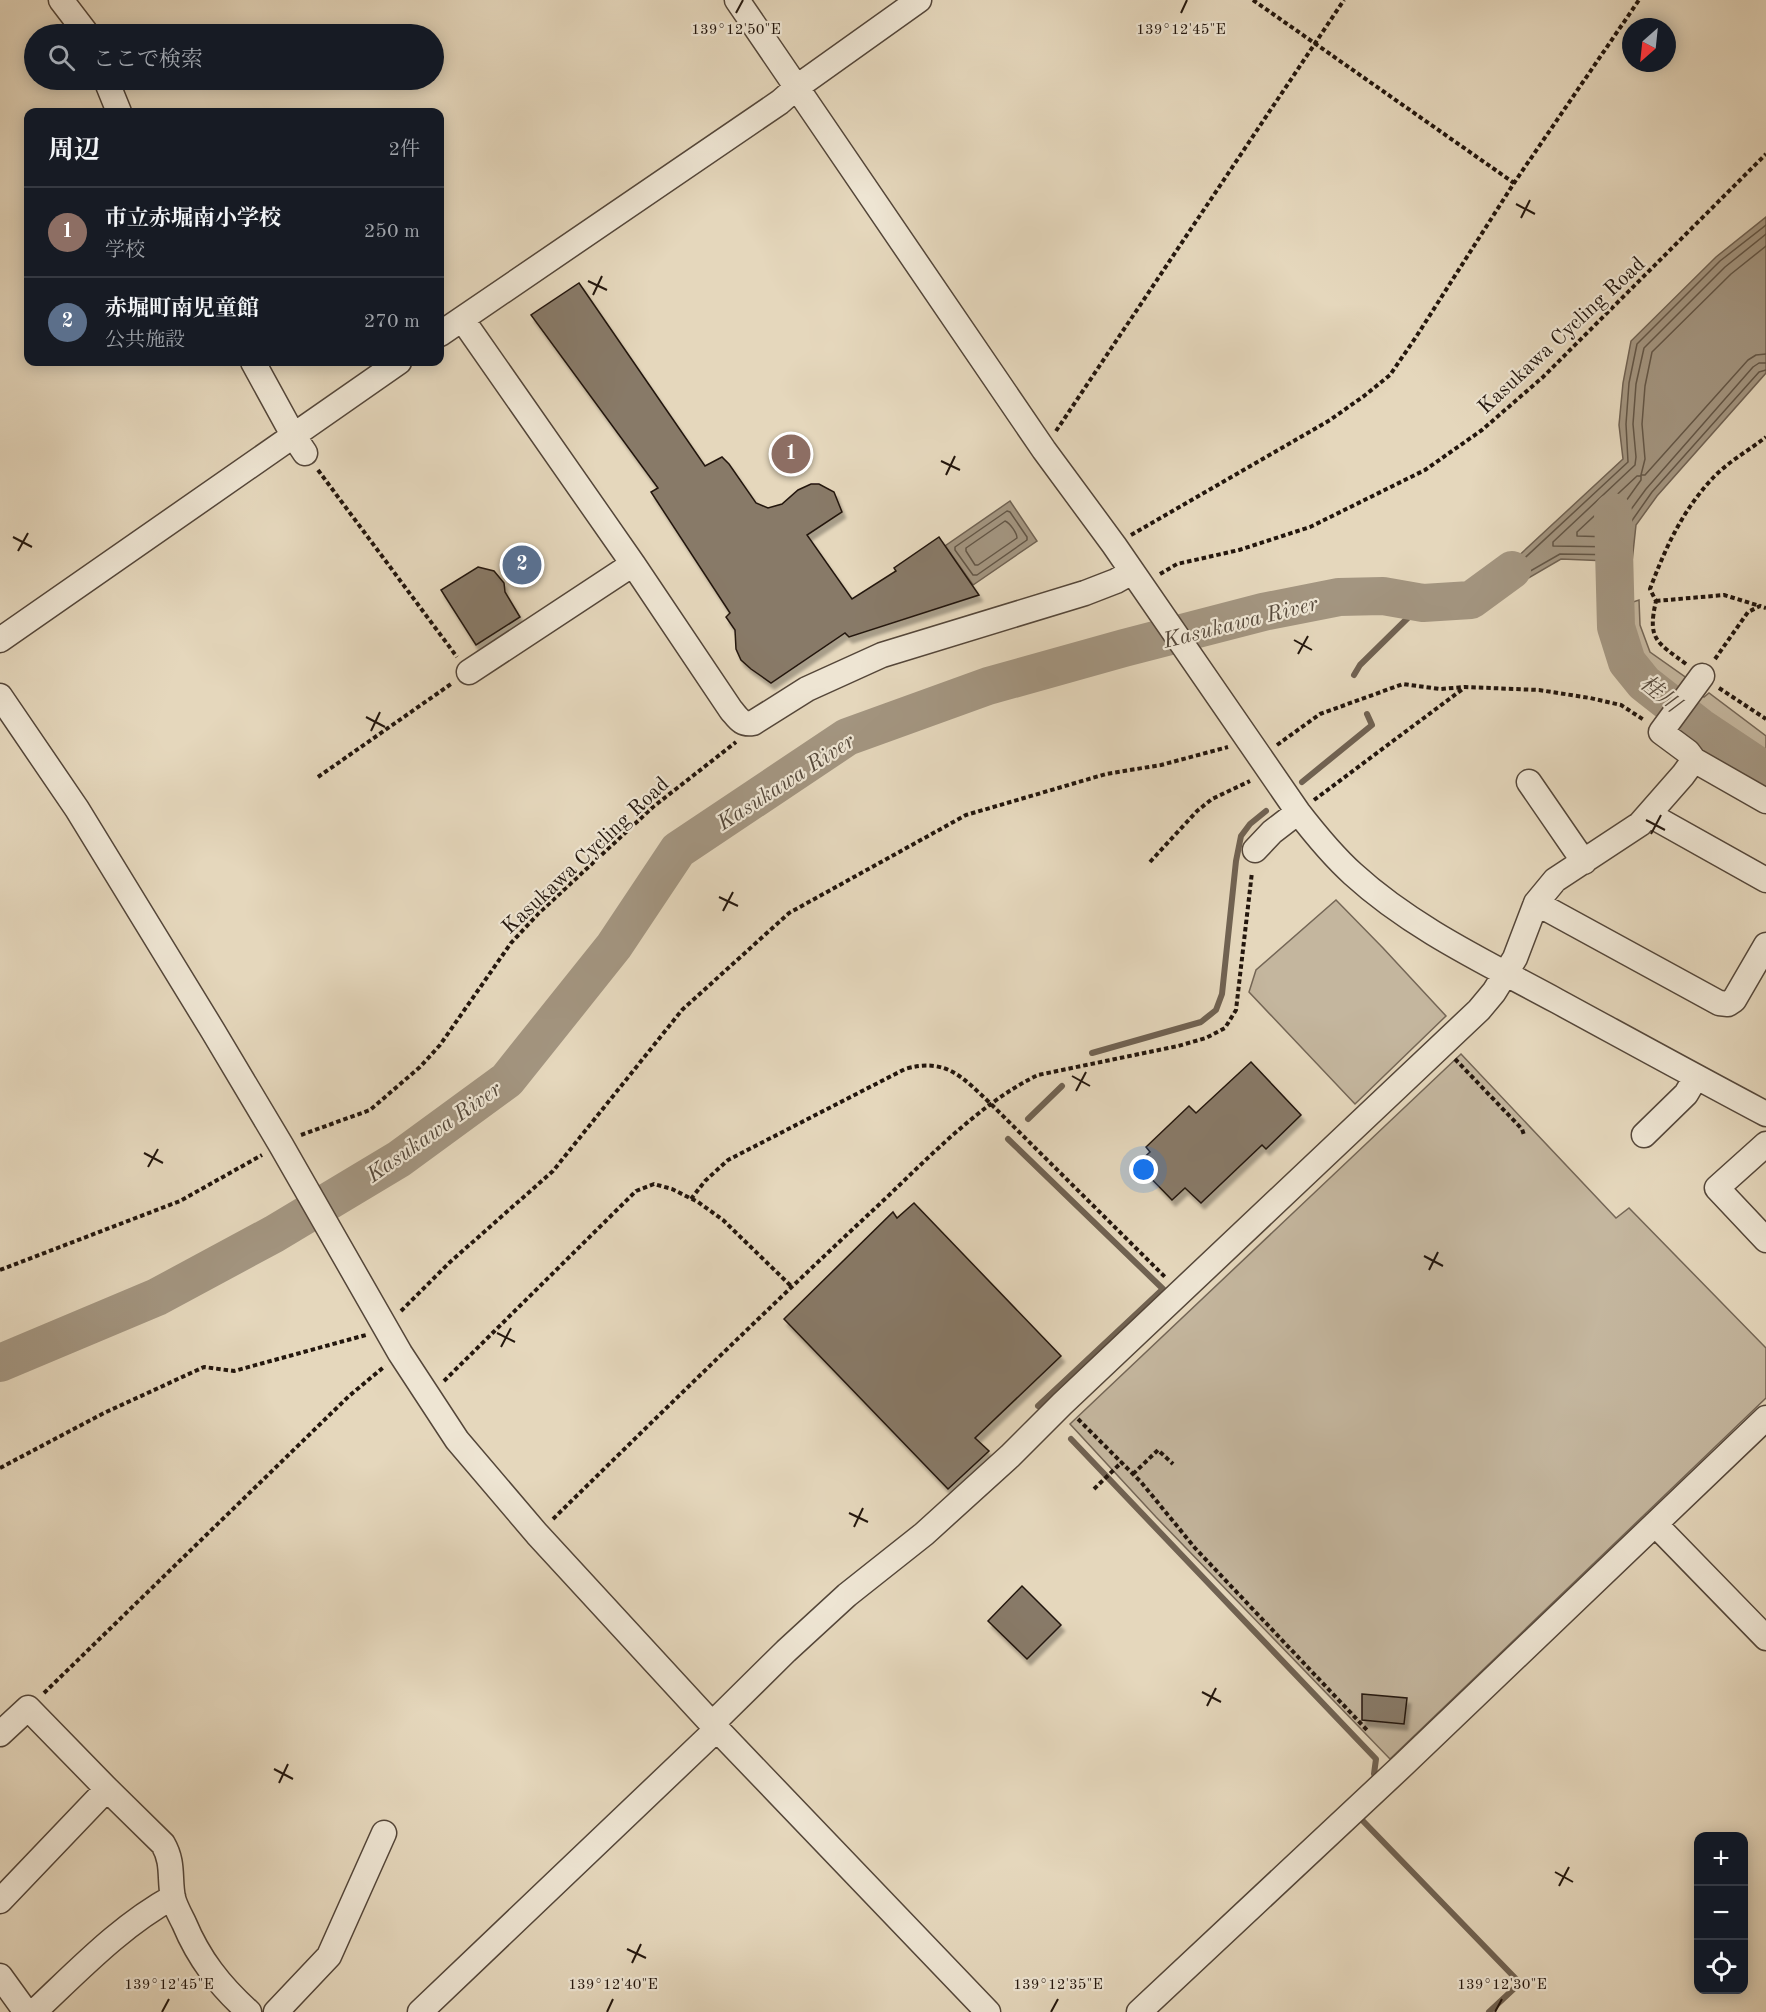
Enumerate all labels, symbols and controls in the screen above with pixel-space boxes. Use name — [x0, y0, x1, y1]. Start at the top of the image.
north arrow — [1622, 18, 1676, 72]
text: 139°12'50"E — [691, 23, 781, 38]
text: 139°12'45"E — [1136, 23, 1226, 38]
search box — [24, 24, 444, 90]
icon: search — [45, 41, 78, 74]
text: ここで検索 — [93, 49, 203, 71]
text: 周辺 — [48, 138, 100, 164]
text: 2件 — [388, 140, 420, 160]
text: 市立赤堀南小学校 — [105, 208, 281, 230]
text: 1 — [62, 222, 73, 242]
text: 250 m — [364, 222, 420, 242]
text: 学校 — [105, 241, 145, 261]
street label: Kasukawa Cycling Road — [1475, 254, 1649, 419]
text: 赤堀町南児童館 — [105, 298, 259, 320]
text: 2 — [62, 312, 73, 332]
text: 270 m — [364, 312, 420, 332]
text: 公共施設 — [105, 331, 185, 351]
pin: 1 — [772, 432, 810, 476]
pin: 2 — [502, 542, 542, 588]
water label: Kasukawa River — [1160, 593, 1321, 653]
water label: 桂川 — [1636, 671, 1687, 718]
water label: Kasukawa River — [713, 730, 859, 836]
street label: Kasukawa Cycling Road — [499, 774, 673, 939]
water label: Kasukawa River — [362, 1078, 506, 1188]
your location — [1129, 1155, 1158, 1184]
map controls — [1694, 1832, 1748, 1994]
button: + — [1694, 1832, 1748, 1886]
button: − — [1694, 1886, 1748, 1940]
button: locate — [1694, 1940, 1748, 1994]
text: 139°12'45"E — [124, 1978, 214, 1993]
text: 139°12'40"E — [568, 1978, 658, 1993]
text: 139°12'35"E — [1013, 1978, 1103, 1993]
text: 139°12'30"E — [1457, 1978, 1547, 1993]

